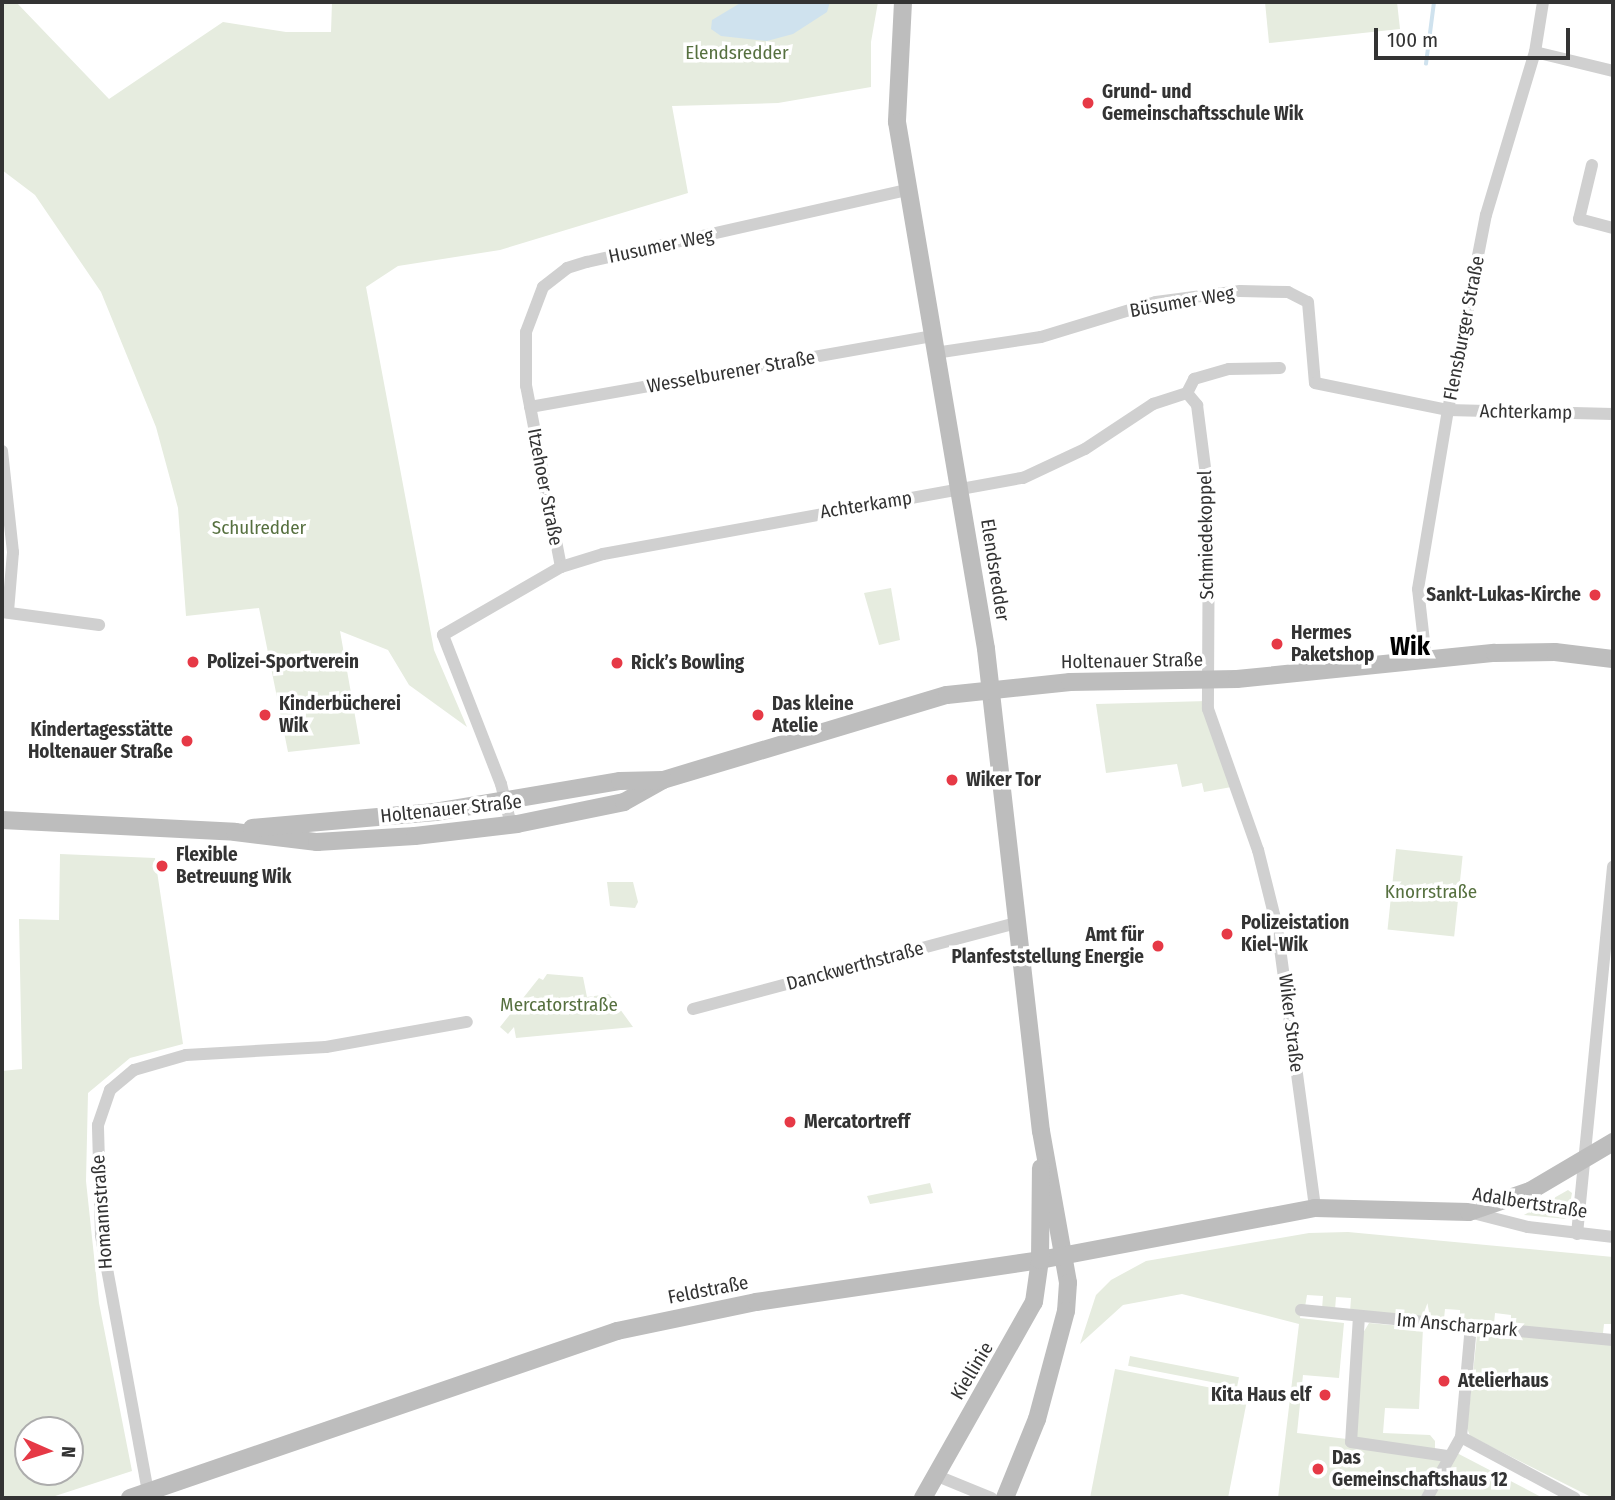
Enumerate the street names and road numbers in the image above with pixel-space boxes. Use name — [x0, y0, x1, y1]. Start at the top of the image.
street label: Husumer Weg — [606, 224, 716, 268]
street label: Flensburger Straße — [1439, 254, 1489, 402]
street label: Büsumer Weg — [1128, 282, 1236, 322]
street label: Wesselburener Straße — [645, 346, 817, 398]
street label: Achterkamp — [1479, 400, 1573, 424]
street label: Itzehoer Straße — [522, 426, 568, 548]
street label: Schmiedekoppel — [1193, 470, 1219, 600]
street label: Achterkamp — [818, 486, 914, 524]
street label: Elendsredder — [976, 517, 1014, 623]
street label: Holtenauer Straße — [1061, 648, 1203, 674]
street label: Holtenauer Straße — [379, 790, 523, 828]
street label: Danckwerthstraße — [784, 937, 926, 995]
street label: Wiker Straße — [1274, 973, 1308, 1073]
street label: Homannstraße — [87, 1154, 117, 1270]
street label: Adalbertstraße — [1471, 1183, 1589, 1223]
street label: Feldstraße — [666, 1271, 750, 1309]
street label: Im Anscharpark — [1396, 1308, 1518, 1342]
street label: Kiellinie — [946, 1338, 998, 1404]

